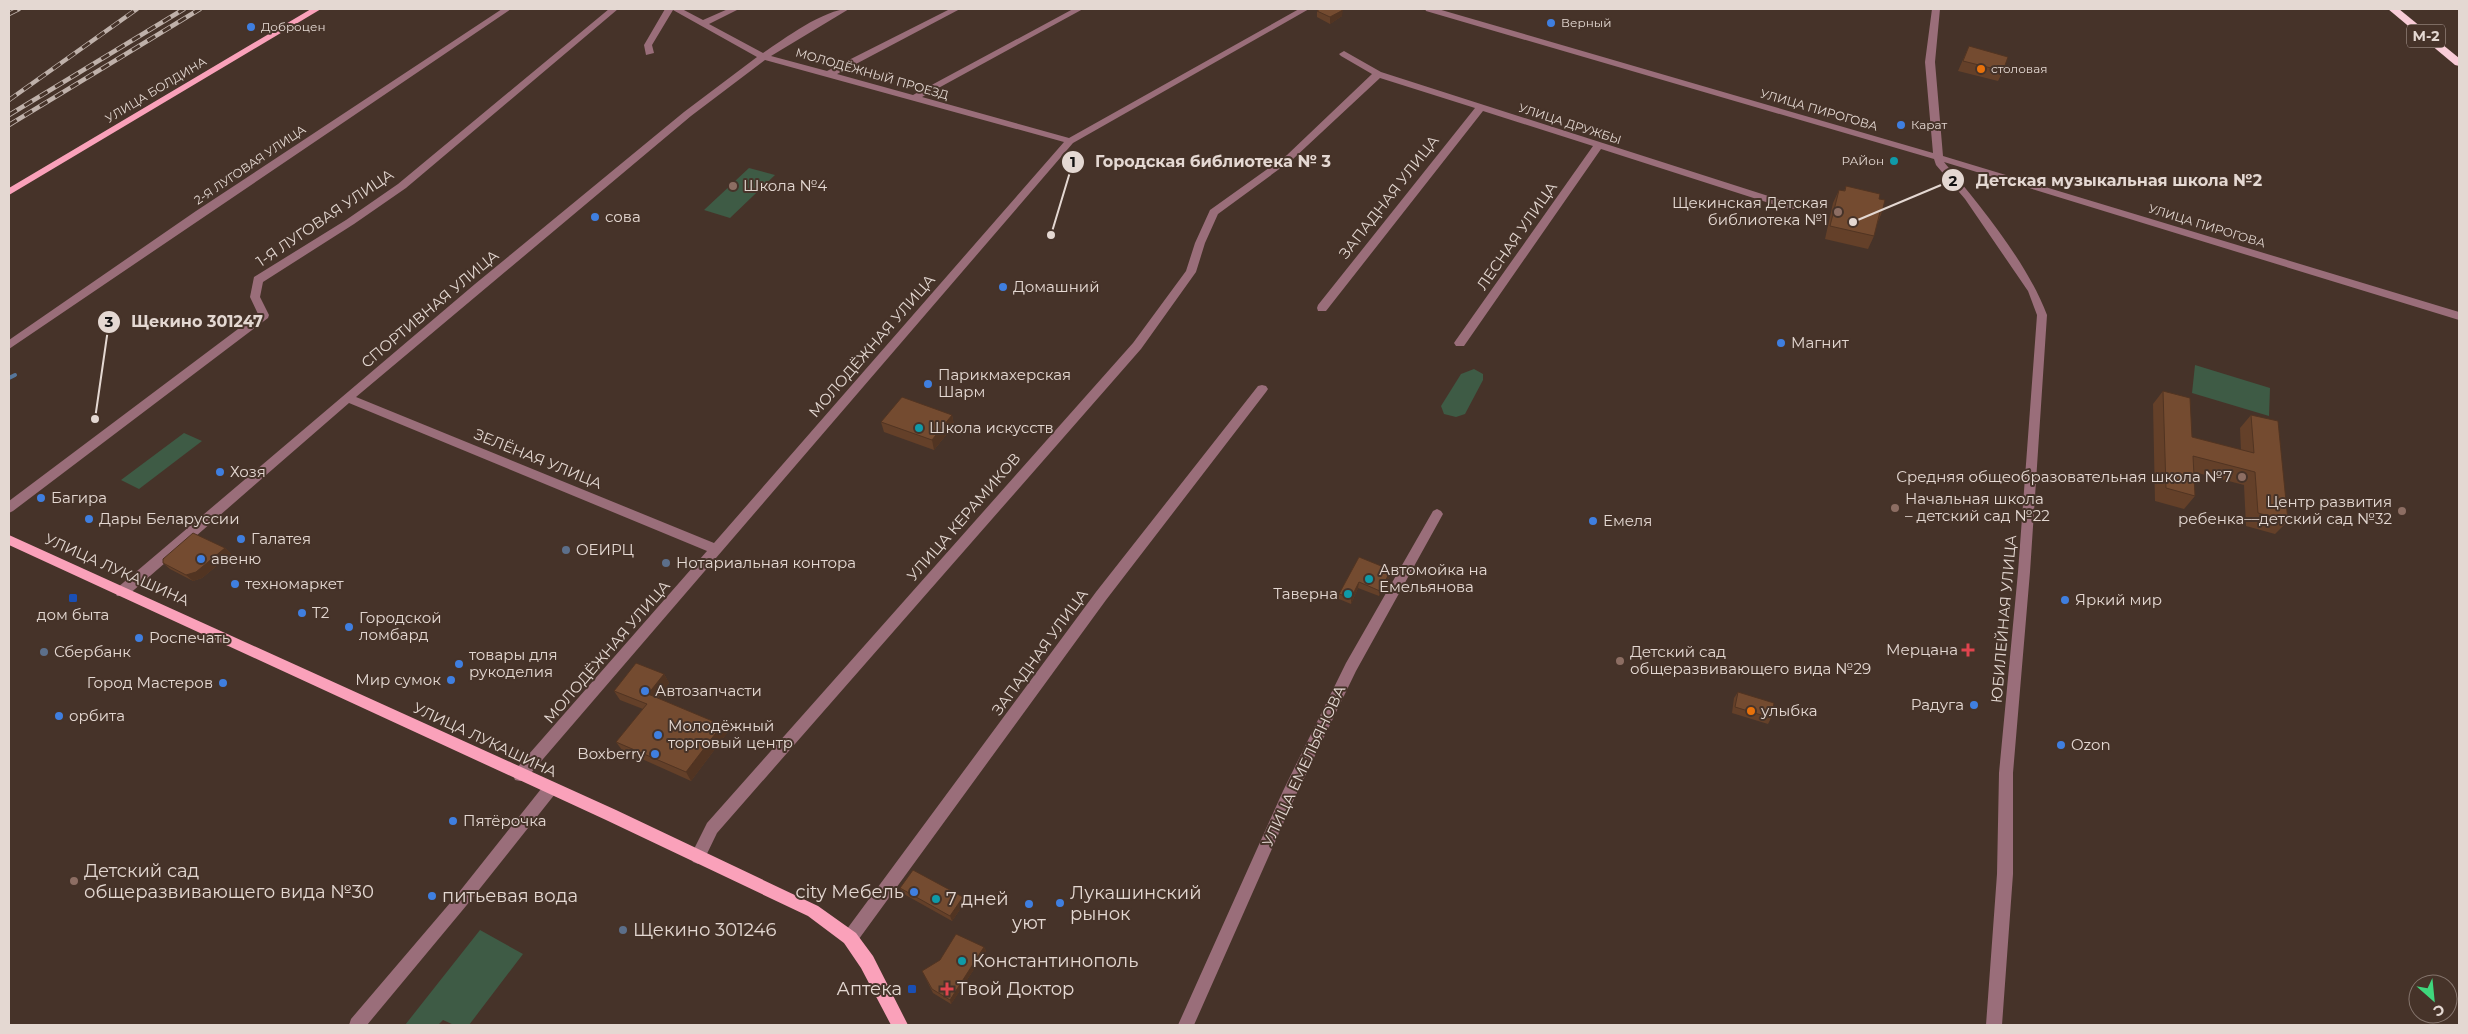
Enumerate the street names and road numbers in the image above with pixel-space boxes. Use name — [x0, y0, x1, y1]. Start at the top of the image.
road number: М-2 — [2407, 24, 2445, 48]
street label: МОЛОДЁЖНЫЙ ПРОЕЗД — [794, 44, 951, 103]
street label: УЛИЦА БОЛДИНА — [102, 53, 209, 126]
street label: УЛИЦА ПИРОГОВА — [1759, 86, 1880, 133]
street label: УЛИЦА ДРУЖБЫ — [1517, 100, 1623, 147]
street label: 2-Я ЛУГОВАЯ УЛИЦА — [191, 122, 309, 208]
street label: ЗАПАДНАЯ УЛИЦА — [1335, 131, 1443, 262]
street label: 1-Я ЛУГОВАЯ УЛИЦА — [252, 165, 397, 271]
street label: ЛЕСНАЯ УЛИЦА — [1472, 178, 1561, 294]
street label: УЛИЦА ПИРОГОВА — [2147, 201, 2267, 250]
street label: СПОРТИВНАЯ УЛИЦА — [357, 245, 502, 372]
street label: МОЛОДЁЖНАЯ УЛИЦА — [804, 270, 939, 421]
street label: ЗЕЛЁНАЯ УЛИЦА — [471, 424, 605, 493]
street label: УЛИЦА КЕРАМИКОВ — [903, 449, 1024, 585]
street label: УЛИЦА ЛУКАШИНА — [42, 529, 193, 610]
street label: ЮБИЛЕЙНАЯ УЛИЦА — [1987, 534, 2020, 704]
street label: МОЛОДЁЖНАЯ УЛИЦА — [539, 576, 674, 727]
street label: ЗАПАДНАЯ УЛИЦА — [987, 585, 1092, 719]
street label: УЛИЦА ЕМЕЛЬЯНОВА — [1258, 682, 1349, 850]
street label: УЛИЦА ЛУКАШИНА — [410, 698, 560, 781]

